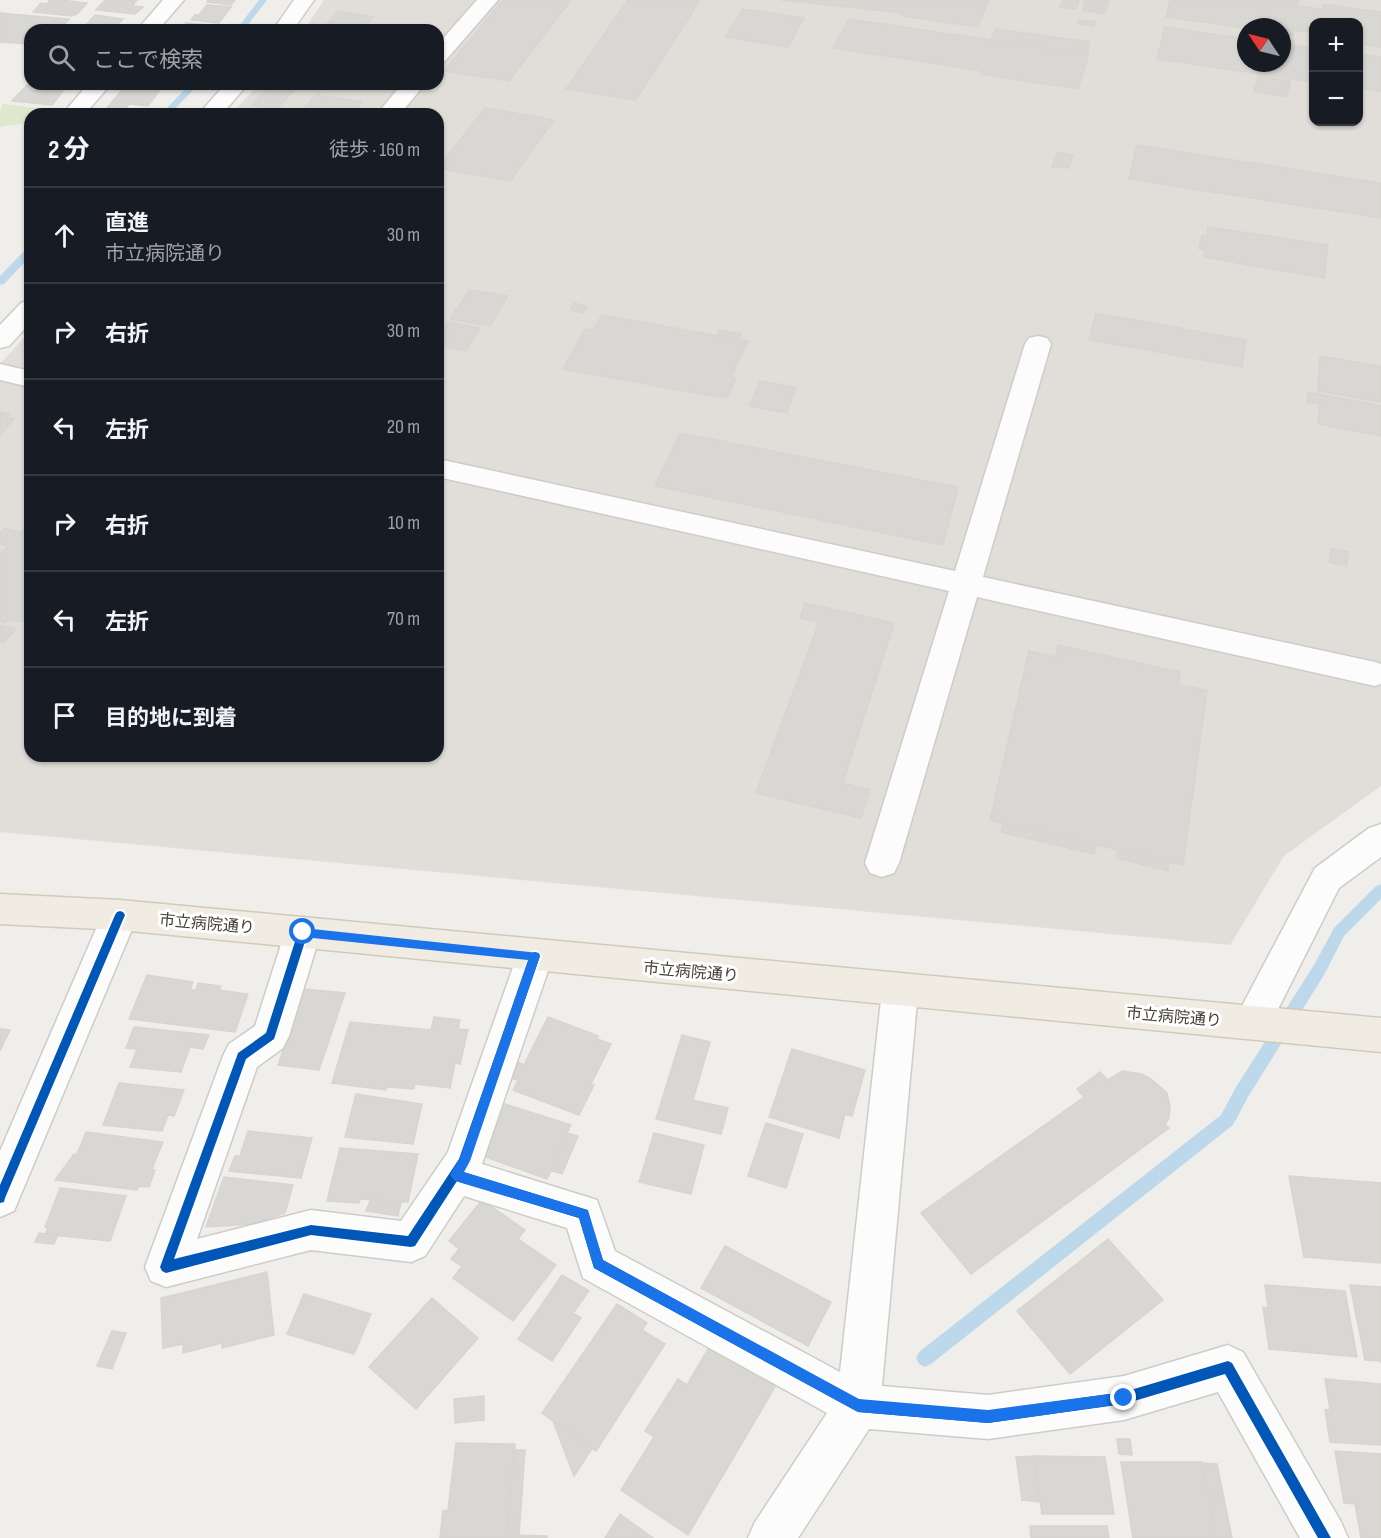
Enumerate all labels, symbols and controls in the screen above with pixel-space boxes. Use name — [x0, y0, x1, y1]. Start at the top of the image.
north arrow — [1237, 18, 1291, 72]
map controls — [1309, 18, 1363, 126]
button: + — [1309, 18, 1363, 72]
search box — [24, 24, 444, 90]
icon: search — [45, 41, 78, 74]
text: ここで検索 — [93, 47, 203, 74]
button: − — [1309, 72, 1363, 126]
text: 2 分 — [48, 135, 89, 166]
text: 徒歩 · 160 m — [329, 138, 420, 162]
text: 直進 — [105, 210, 149, 237]
icon: ahead — [48, 219, 81, 252]
text: 30 m — [387, 223, 420, 247]
text: 市立病院通り — [105, 242, 225, 266]
icon: right — [48, 315, 81, 348]
text: 30 m — [387, 319, 420, 343]
text: 右折 — [105, 321, 149, 348]
icon: left — [48, 411, 81, 444]
text: 20 m — [387, 415, 420, 439]
text: 左折 — [105, 417, 149, 444]
icon: right — [48, 507, 81, 540]
text: 10 m — [388, 511, 420, 535]
text: 右折 — [105, 513, 149, 540]
icon: left — [48, 603, 81, 636]
text: 70 m — [387, 607, 420, 631]
text: 左折 — [105, 609, 149, 636]
icon: arrive — [48, 699, 81, 732]
text: 目的地に到着 — [105, 705, 237, 732]
street label: 市立病院通り — [158, 911, 256, 938]
route start — [289, 918, 315, 944]
street label: 市立病院通り — [642, 959, 740, 986]
street label: 市立病院通り — [1125, 1004, 1223, 1031]
route end — [1110, 1384, 1136, 1410]

